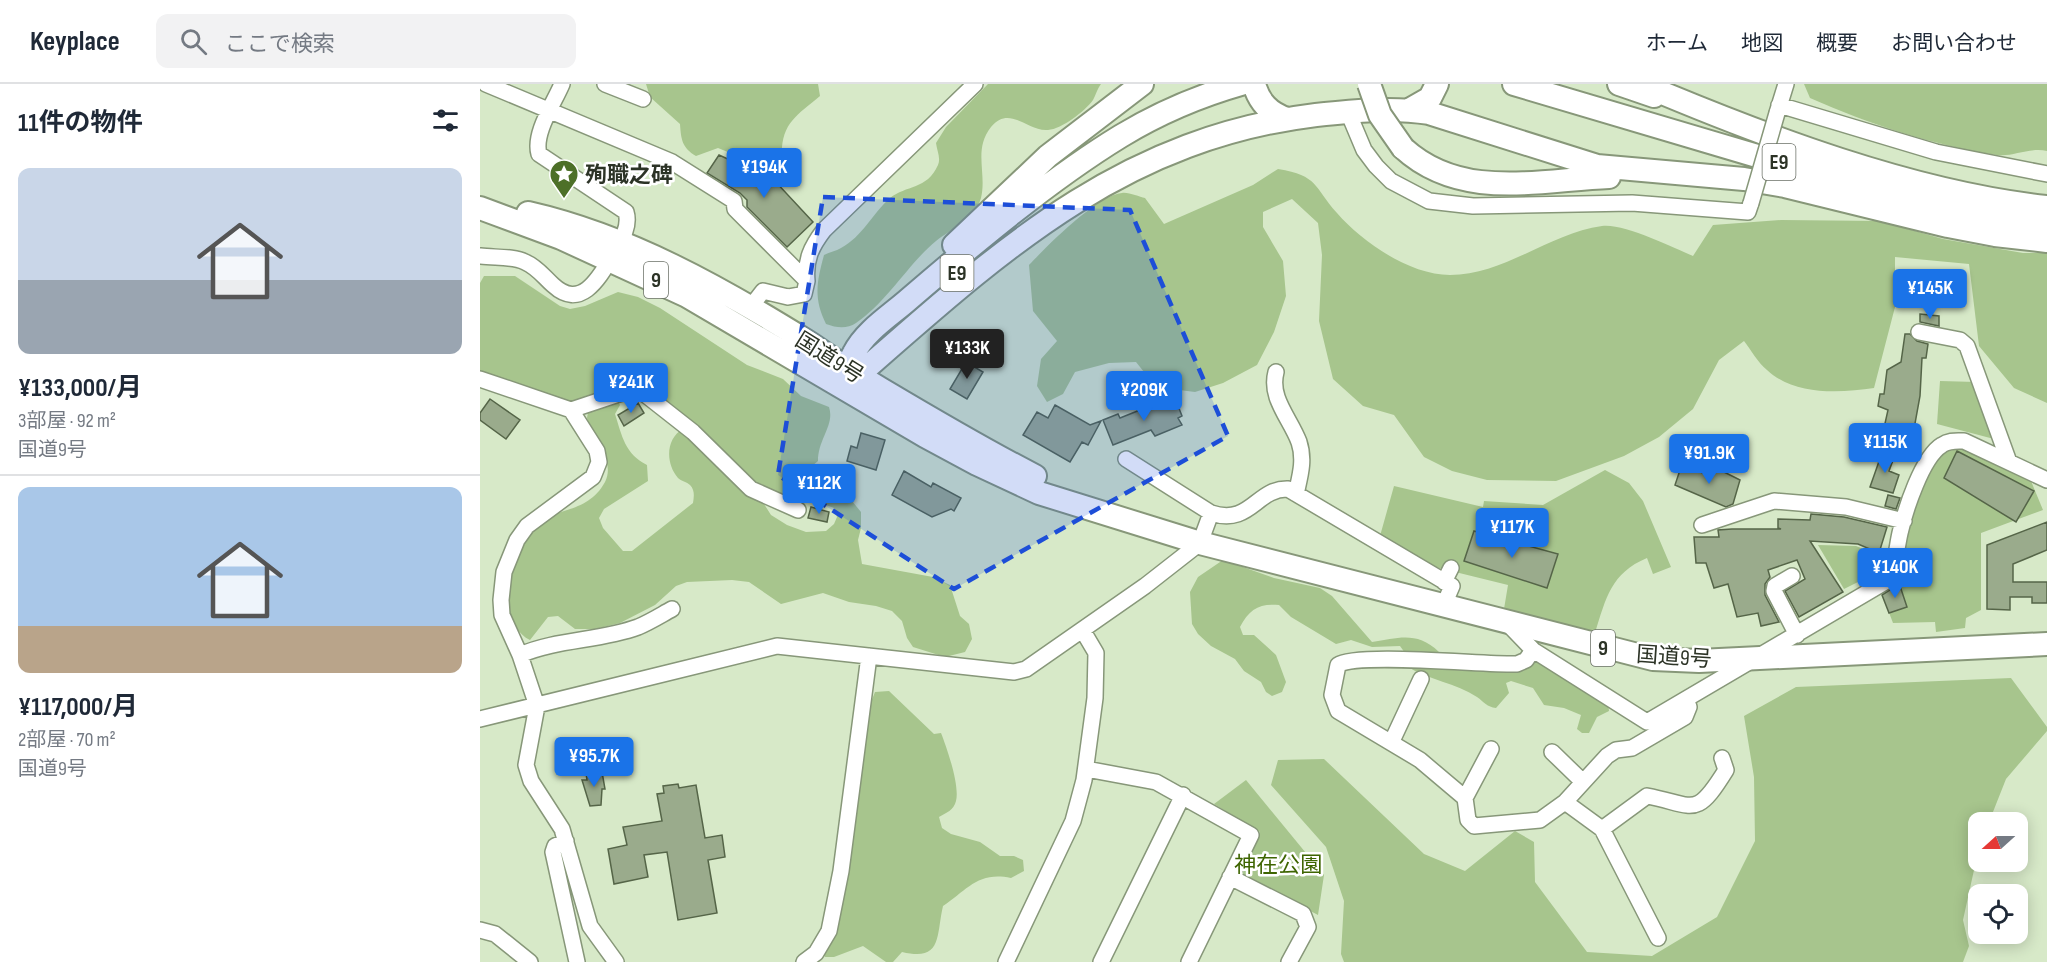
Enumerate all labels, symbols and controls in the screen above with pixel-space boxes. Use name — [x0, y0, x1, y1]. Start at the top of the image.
search box — [156, 14, 576, 68]
text: Keyplace — [30, 25, 120, 58]
icon: search — [177, 25, 210, 58]
text: ここで検索 — [225, 31, 335, 58]
text: ホーム — [1646, 31, 1708, 56]
text: 地図 — [1741, 31, 1783, 56]
text: 概要 — [1816, 31, 1858, 56]
text: お問い合わせ — [1891, 31, 2017, 56]
icon: filters — [429, 104, 462, 137]
text: 11件の物件 — [18, 108, 142, 139]
road number: E9 — [1762, 144, 1796, 180]
pin: ¥194K — [722, 148, 806, 199]
text: ¥194K — [741, 155, 787, 179]
place icon: 殉職之碑 — [548, 158, 580, 200]
place label: 殉職之碑 — [585, 162, 673, 189]
icon: home — [186, 207, 294, 315]
road number: E9 — [940, 255, 974, 291]
road number: 9 — [644, 262, 668, 298]
pin: ¥145K — [1888, 269, 1972, 320]
text: ¥145K — [1907, 276, 1953, 300]
street label: 国道9号 — [790, 327, 868, 390]
pin: ¥133K — [925, 329, 1009, 380]
text: ¥133K — [944, 336, 990, 360]
pin: ¥241K — [589, 363, 673, 414]
text: ¥241K — [608, 370, 654, 394]
pin: ¥209K — [1102, 371, 1186, 422]
text: ¥133,000/月 — [18, 373, 142, 404]
text: ¥209K — [1120, 378, 1168, 402]
text: 3部屋 · 92 m² — [18, 409, 116, 433]
pin: ¥115K — [1843, 423, 1927, 474]
text: ¥115K — [1863, 430, 1907, 454]
pin: ¥91.9K — [1660, 434, 1758, 485]
text: 国道9号 — [18, 438, 87, 462]
text: ¥91.9K — [1683, 441, 1735, 465]
pin: ¥112K — [777, 464, 861, 515]
text: ¥112K — [797, 471, 841, 495]
pin: ¥117K — [1470, 508, 1554, 559]
text: ¥117K — [1490, 515, 1534, 539]
icon: home — [186, 526, 294, 634]
pin: ¥140K — [1853, 548, 1937, 599]
text: ¥140K — [1872, 555, 1918, 579]
road number: 9 — [1591, 630, 1615, 666]
street label: 国道9号 — [1635, 641, 1713, 674]
text: ¥117,000/月 — [18, 692, 138, 723]
text: 2部屋 · 70 m² — [18, 728, 116, 752]
pin: ¥95.7K — [545, 737, 643, 788]
text: ¥95.7K — [568, 744, 620, 768]
text: 国道9号 — [18, 757, 87, 781]
north arrow — [1968, 812, 2028, 872]
map controls — [1968, 812, 2028, 944]
park label: 神在公園 — [1234, 852, 1322, 879]
button: locate — [1968, 884, 2028, 944]

